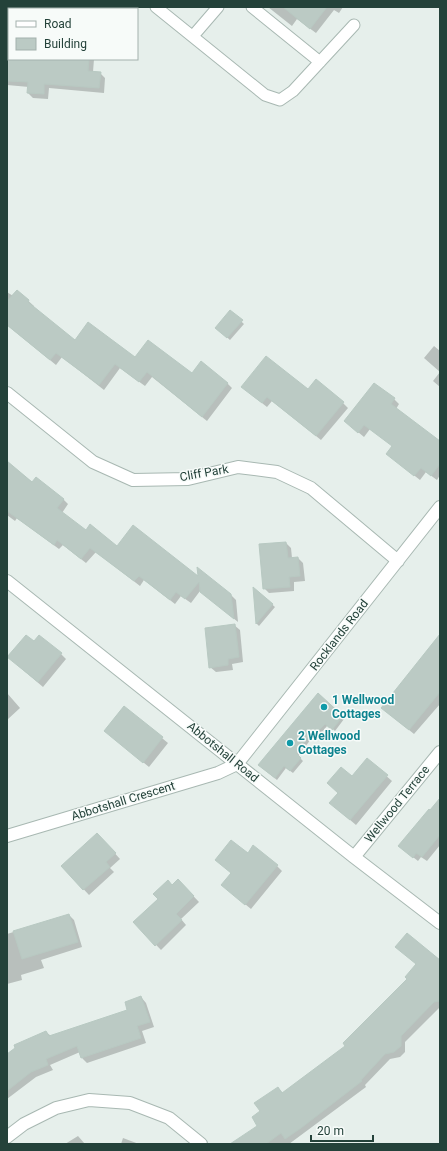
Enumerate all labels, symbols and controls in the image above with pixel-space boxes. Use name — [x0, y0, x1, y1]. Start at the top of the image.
legend — [8, 8, 138, 60]
text: Road — [44, 17, 72, 31]
text: Building — [44, 37, 87, 51]
street label: Cliff Park — [179, 462, 230, 484]
street label: Rocklands Road — [307, 597, 371, 673]
place label: 1 Wellwood Cottages — [332, 693, 394, 721]
marker: 1 Wellwood Cottages — [319, 702, 329, 712]
street label: Abbotshall Road — [184, 719, 262, 785]
place label: 2 Wellwood Cottages — [298, 729, 360, 757]
marker: 2 Wellwood Cottages — [285, 738, 295, 748]
street label: Wellwood Terrace — [362, 763, 432, 845]
street label: Abbotshall Crescent — [69, 779, 177, 823]
scale bar — [311, 1117, 373, 1143]
text: 20 m — [317, 1124, 344, 1138]

